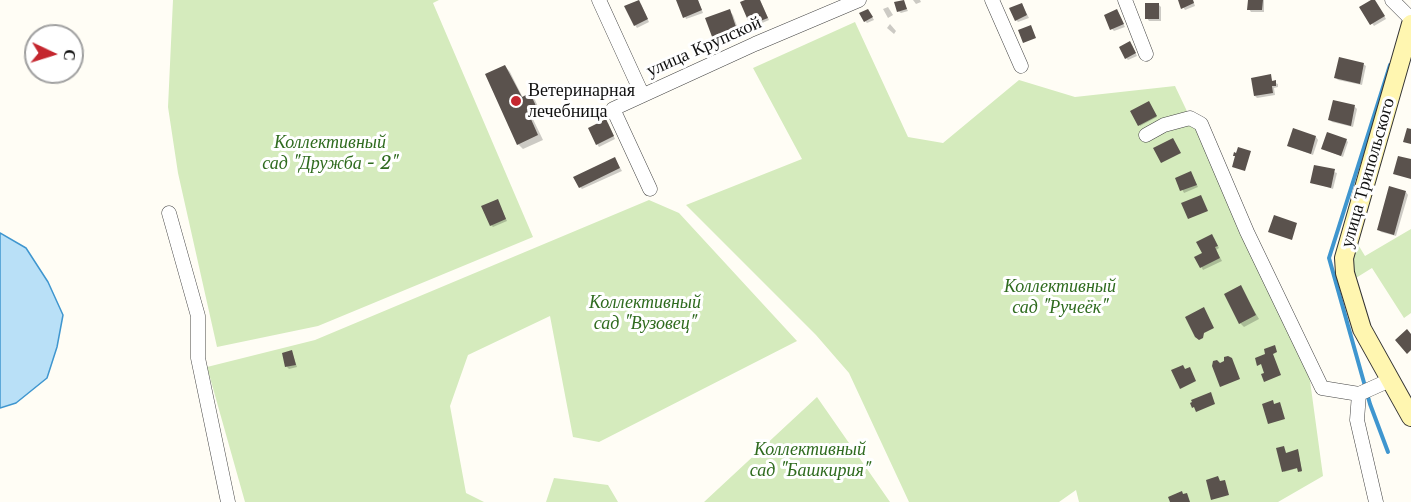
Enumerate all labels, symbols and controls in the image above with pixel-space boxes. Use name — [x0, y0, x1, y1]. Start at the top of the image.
street label: улица Крупской — [643, 12, 765, 82]
north arrow — [24, 24, 84, 84]
text: С — [60, 49, 80, 62]
place label: Ветеринарная лечебница — [528, 80, 635, 122]
marker: Ветеринарная лечебница — [509, 94, 523, 108]
street label: улица Трипольского — [1336, 96, 1400, 250]
park label: Коллективный сад "Дружба - 2" — [262, 132, 398, 174]
park label: Коллективный сад "Ручеёк" — [1004, 276, 1116, 318]
park label: Коллективный сад "Вузовец" — [589, 292, 701, 334]
park label: Коллективный сад "Башкирия" — [750, 439, 870, 482]

